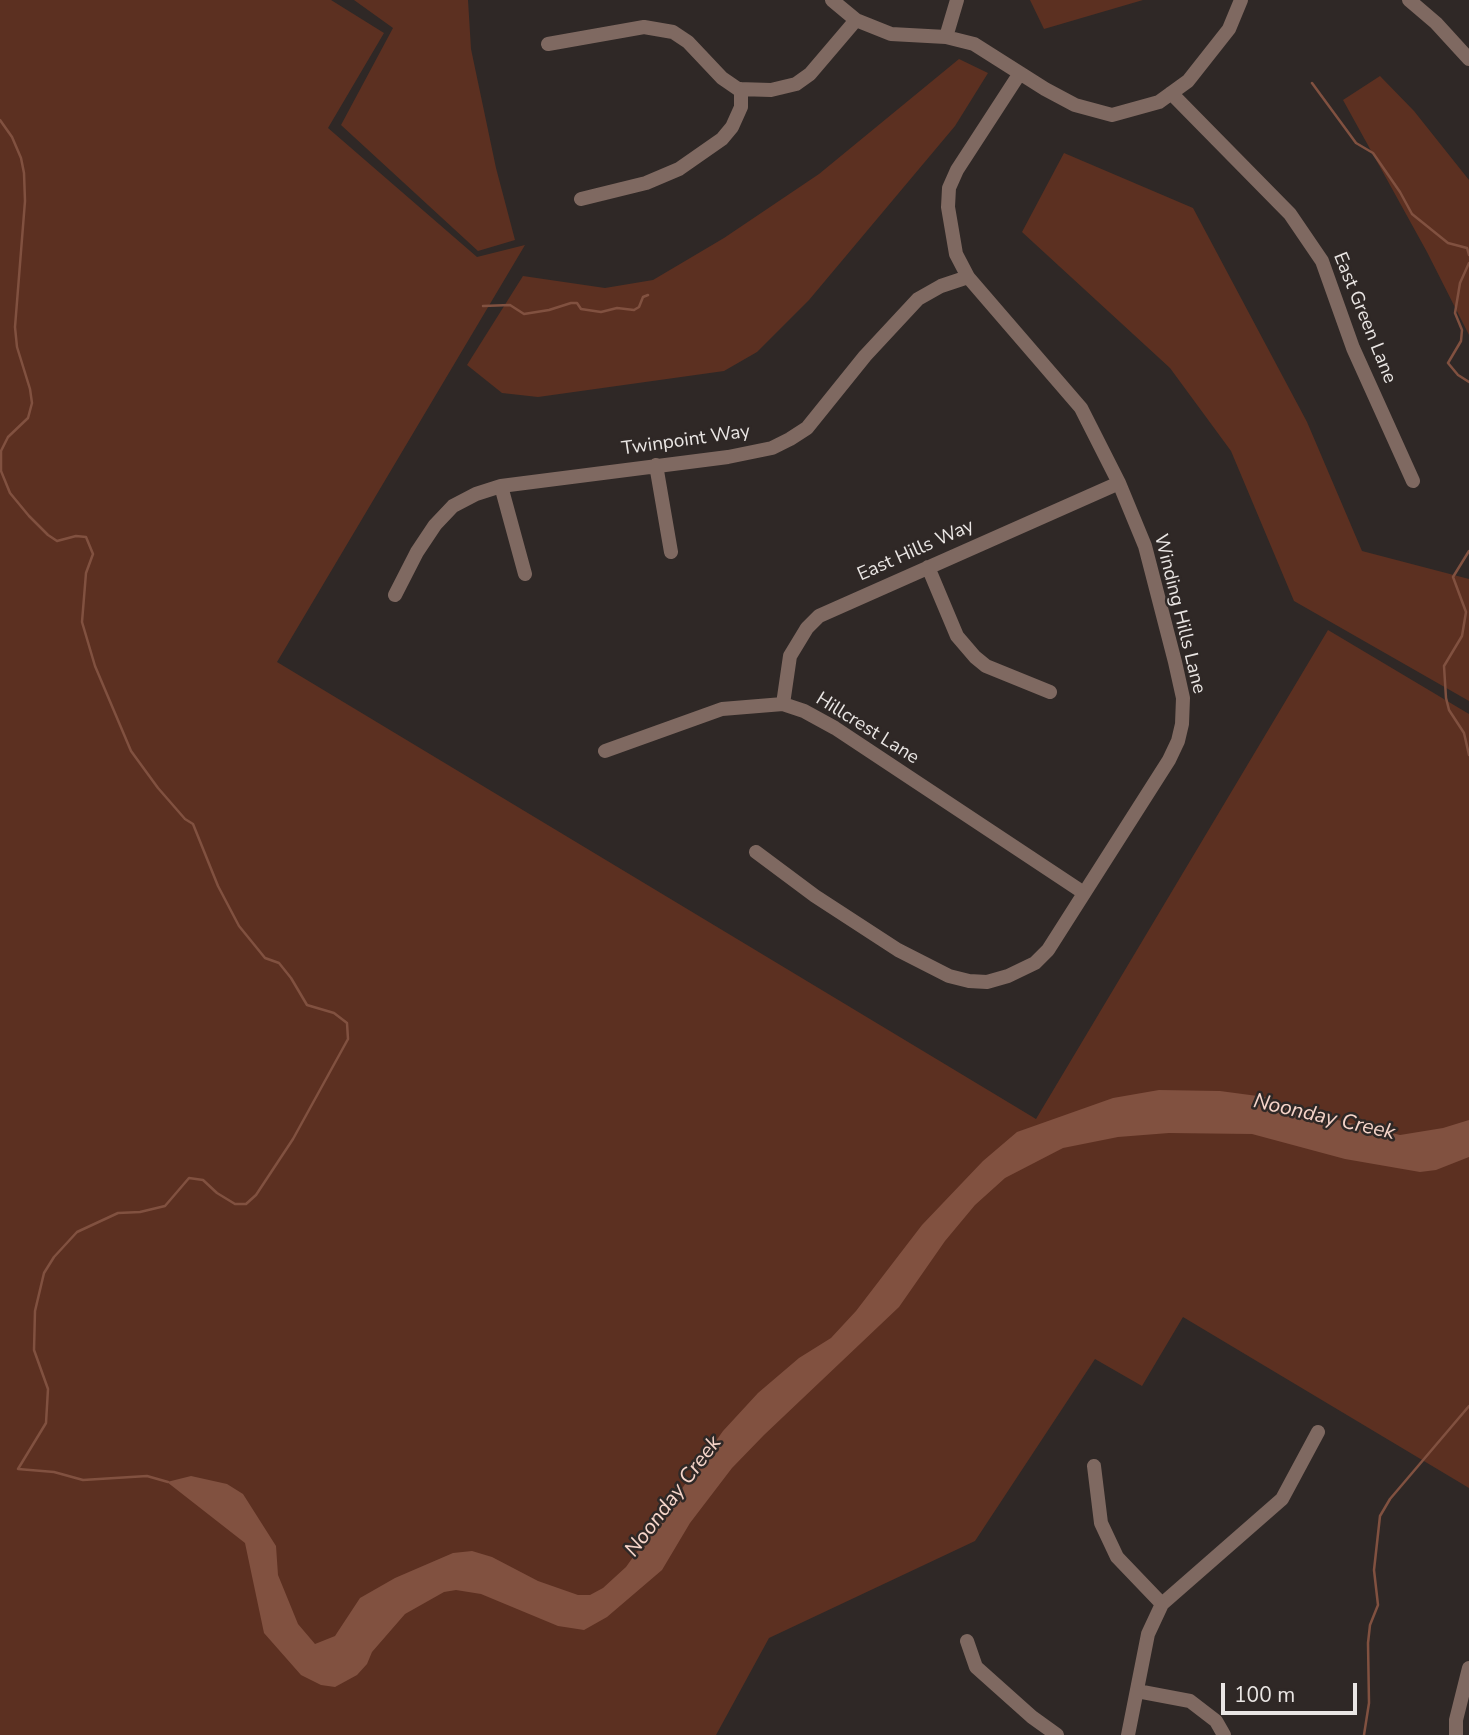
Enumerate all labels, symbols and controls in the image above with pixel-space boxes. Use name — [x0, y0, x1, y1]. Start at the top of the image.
street label: East Green Lane — [1327, 249, 1401, 387]
street label: Twinpoint Way — [620, 421, 752, 461]
street label: East Hills Way — [854, 515, 978, 587]
street label: Winding Hills Lane — [1148, 532, 1210, 696]
street label: Hillcrest Lane — [811, 688, 923, 770]
water label: Noonday Creek — [1251, 1089, 1397, 1147]
water label: Noonday Creek — [620, 1432, 728, 1562]
scale bar — [1224, 1668, 1360, 1712]
text: 100 m — [1234, 1681, 1295, 1709]

